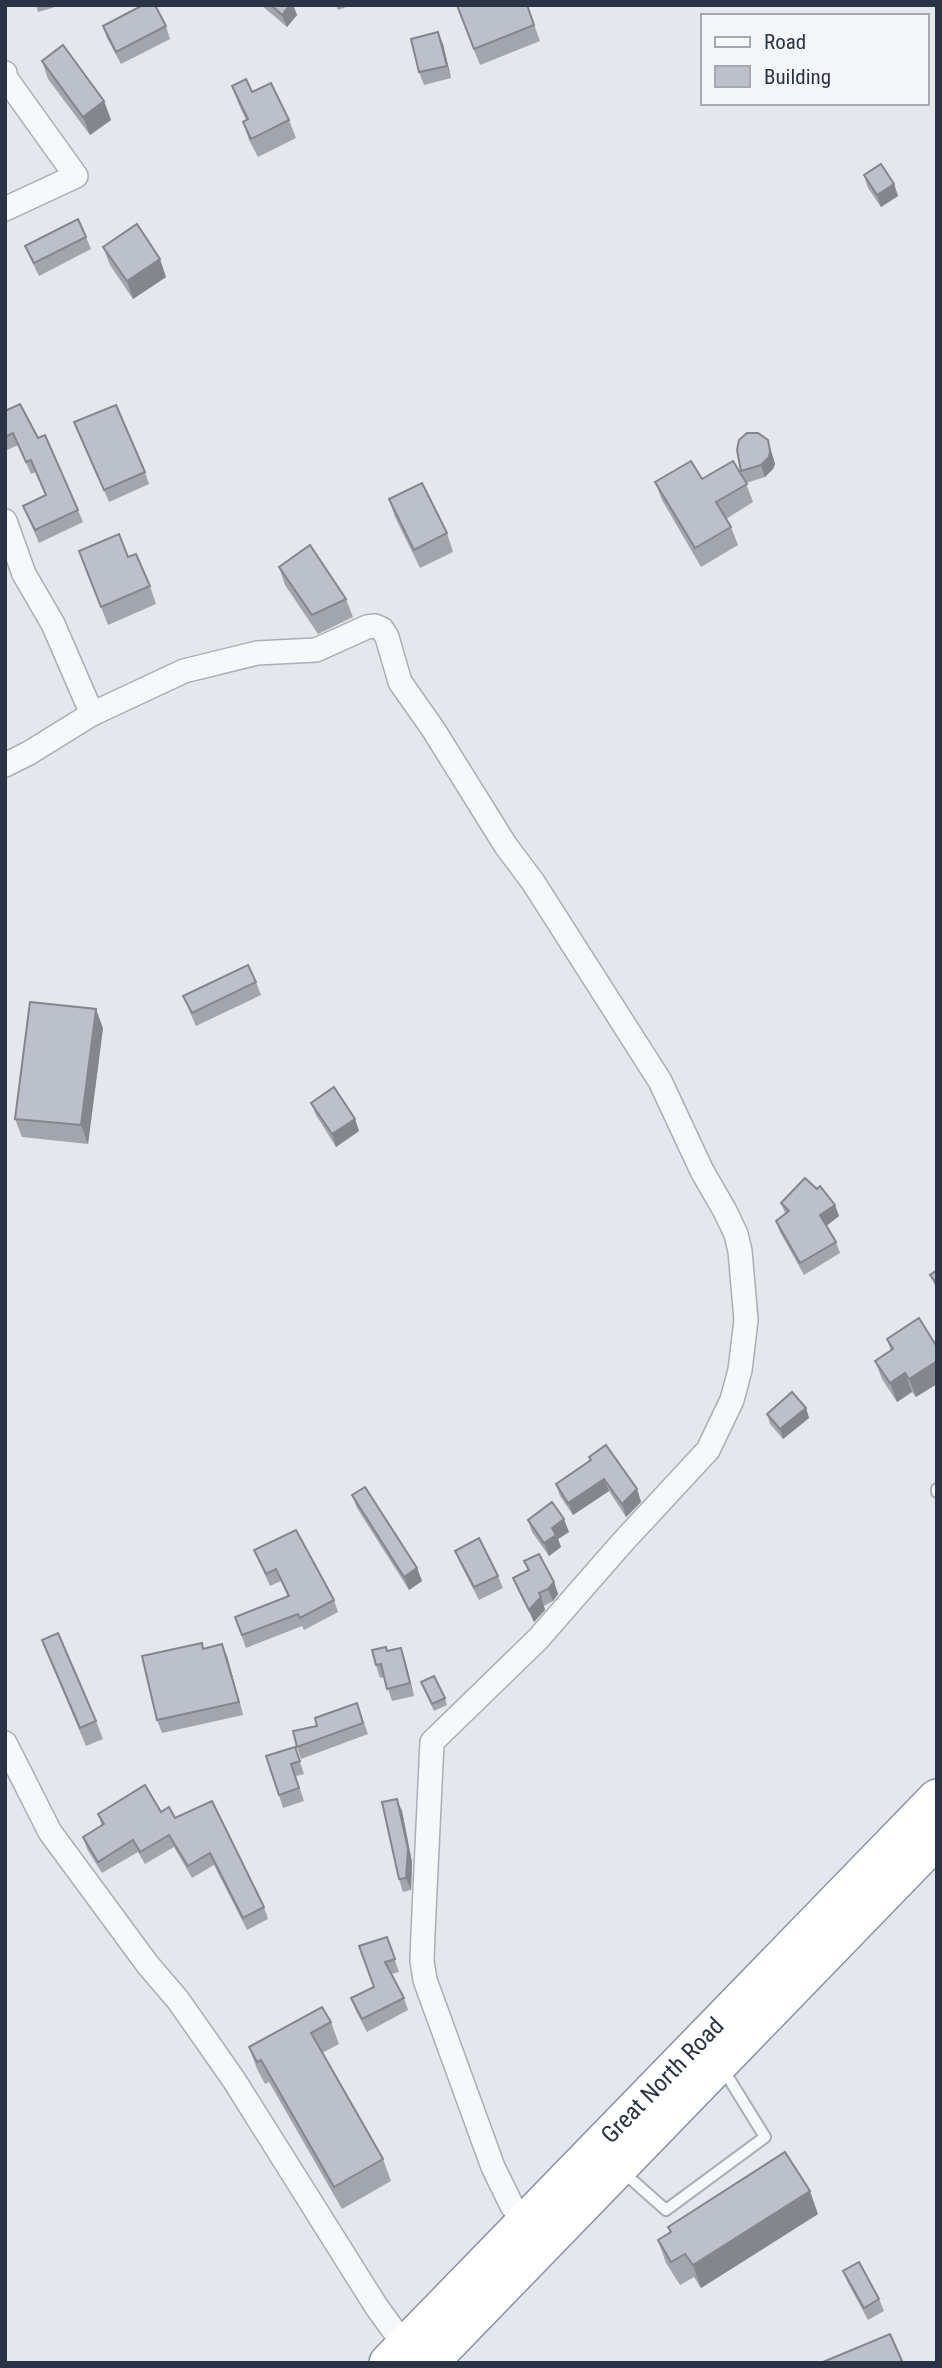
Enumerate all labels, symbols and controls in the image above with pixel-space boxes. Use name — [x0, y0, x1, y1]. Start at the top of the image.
legend — [701, 14, 928, 105]
text: Road — [764, 30, 806, 54]
text: Building — [764, 65, 831, 89]
street label: Great North Road — [595, 2012, 730, 2149]

